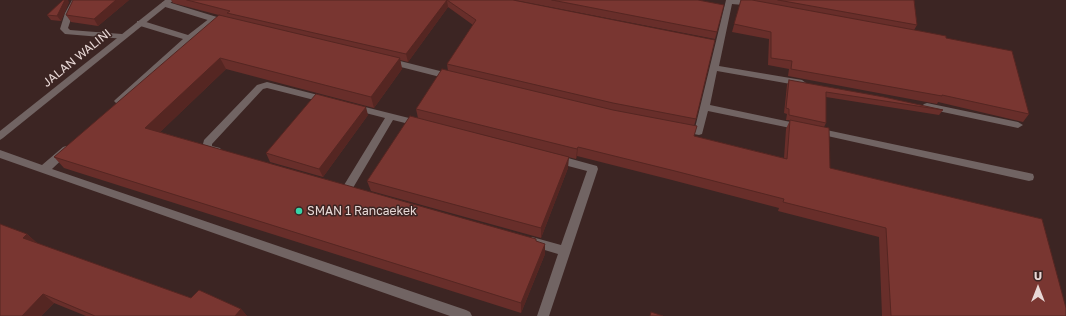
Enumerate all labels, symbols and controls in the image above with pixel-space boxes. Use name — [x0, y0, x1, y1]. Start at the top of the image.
street label: JALAN WALINI — [40, 26, 114, 90]
place label: SMAN 1 Rancaekek — [307, 204, 417, 218]
marker: SMAN 1 Rancaekek — [294, 206, 304, 216]
north arrow — [1018, 268, 1058, 308]
text: U — [1034, 269, 1042, 282]

